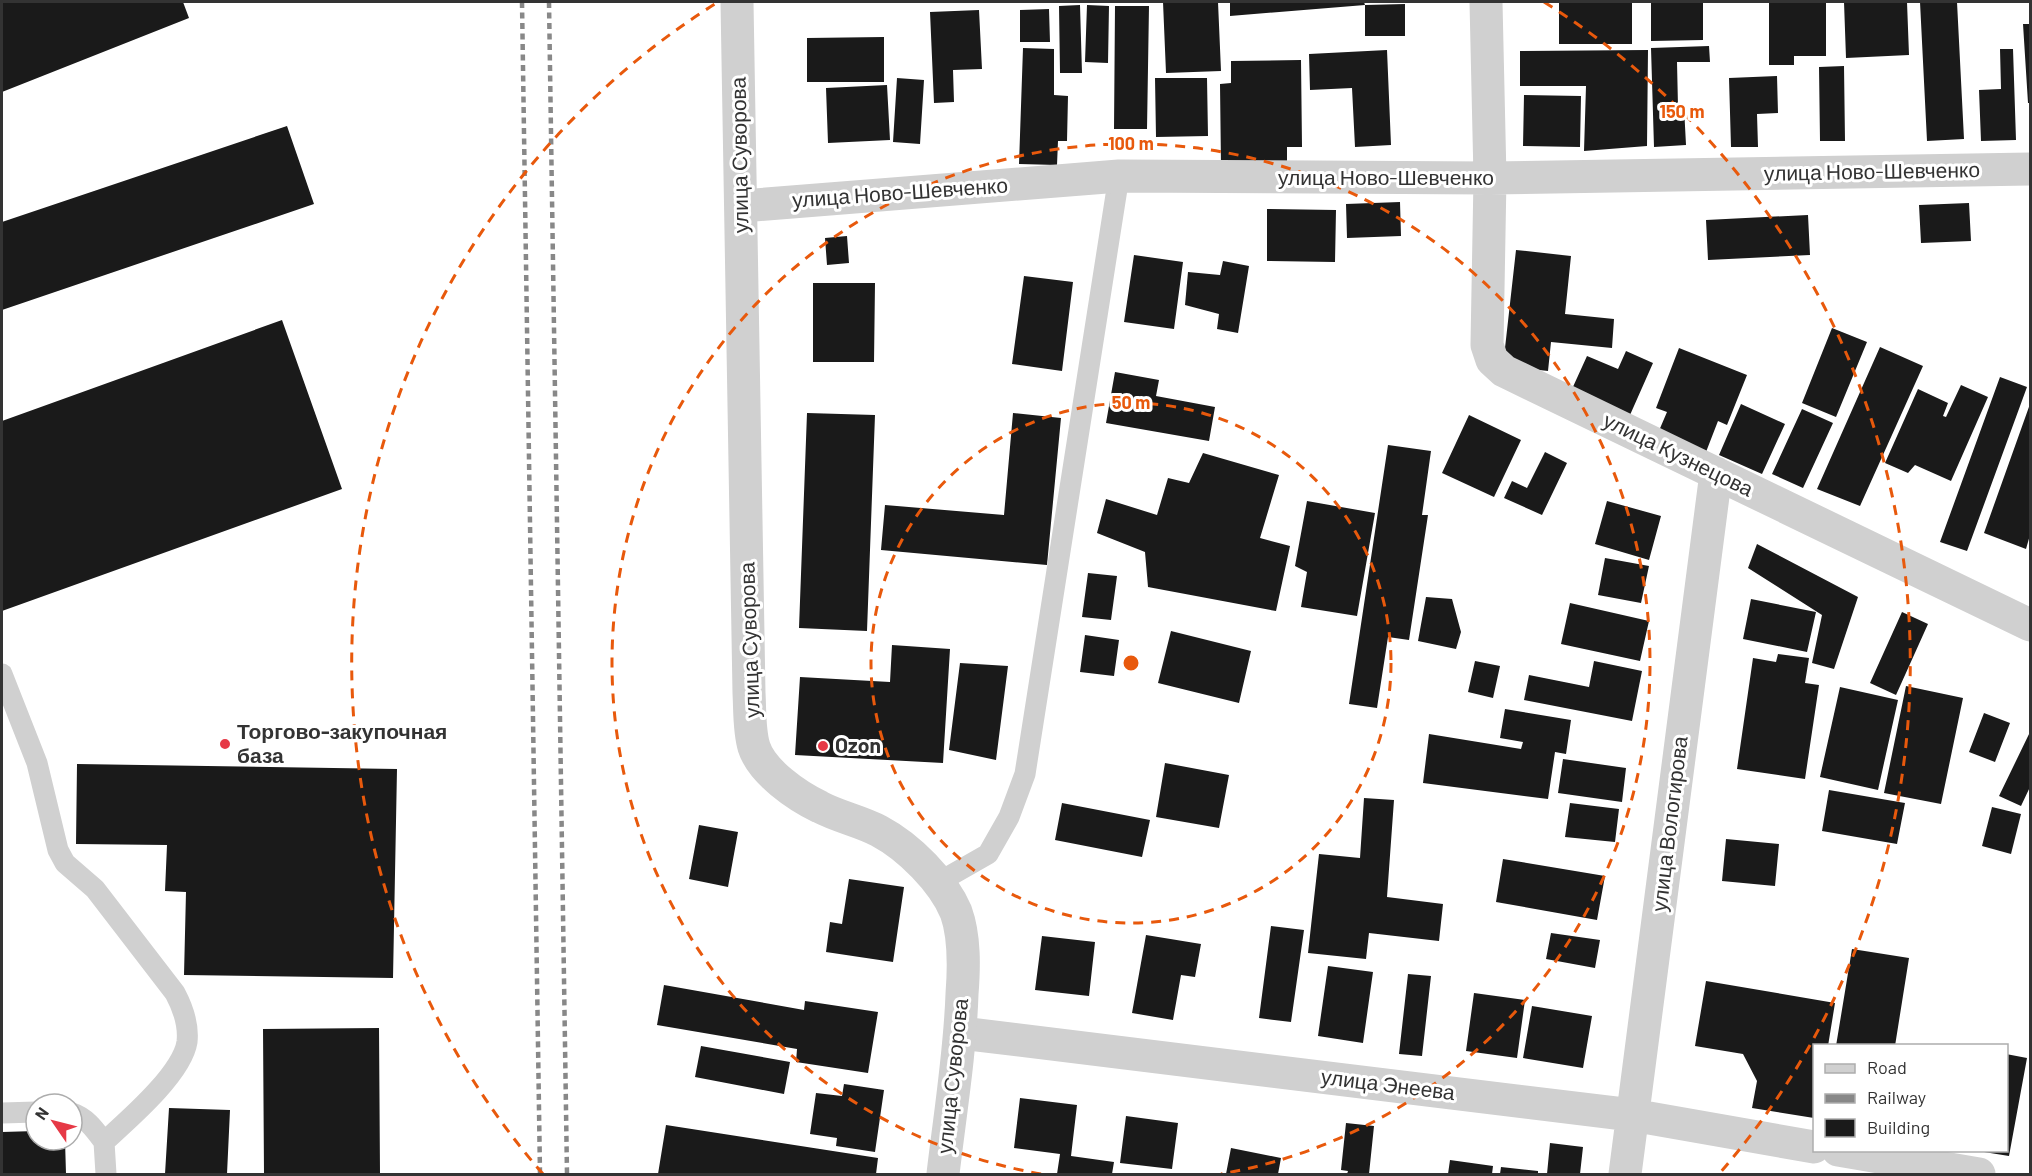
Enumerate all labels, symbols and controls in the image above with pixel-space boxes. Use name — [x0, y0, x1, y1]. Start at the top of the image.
street label: улица Суворова — [725, 76, 752, 233]
text: 150 m — [1660, 100, 1704, 122]
text: 100 m — [1108, 132, 1154, 154]
street label: улица Ново-Шевченко — [1764, 156, 1980, 185]
street label: улица Ново-Шевченко — [1278, 164, 1494, 189]
street label: улица Ново-Шевченко — [791, 171, 1009, 212]
text: 50 m — [1112, 391, 1150, 413]
street label: улица Кузнецова — [1600, 407, 1758, 501]
street label: улица Суворова — [733, 561, 764, 719]
centre of rings — [1121, 653, 1141, 673]
place label: Торгово-закупочная база — [237, 718, 447, 767]
place label: Ozon — [835, 732, 881, 757]
street label: улица Вологирова — [1645, 734, 1692, 913]
marker: Торгово-закупочная база — [218, 737, 232, 751]
marker: Ozon — [816, 739, 830, 753]
street label: улица Суворова — [931, 997, 972, 1155]
legend — [1813, 1044, 2008, 1152]
text: Road — [1867, 1056, 1907, 1078]
street label: улица Энеева — [1320, 1063, 1457, 1104]
text: Railway — [1867, 1086, 1926, 1108]
north arrow — [24, 1092, 84, 1152]
text: N — [30, 1103, 52, 1123]
text: Building — [1867, 1116, 1930, 1138]

